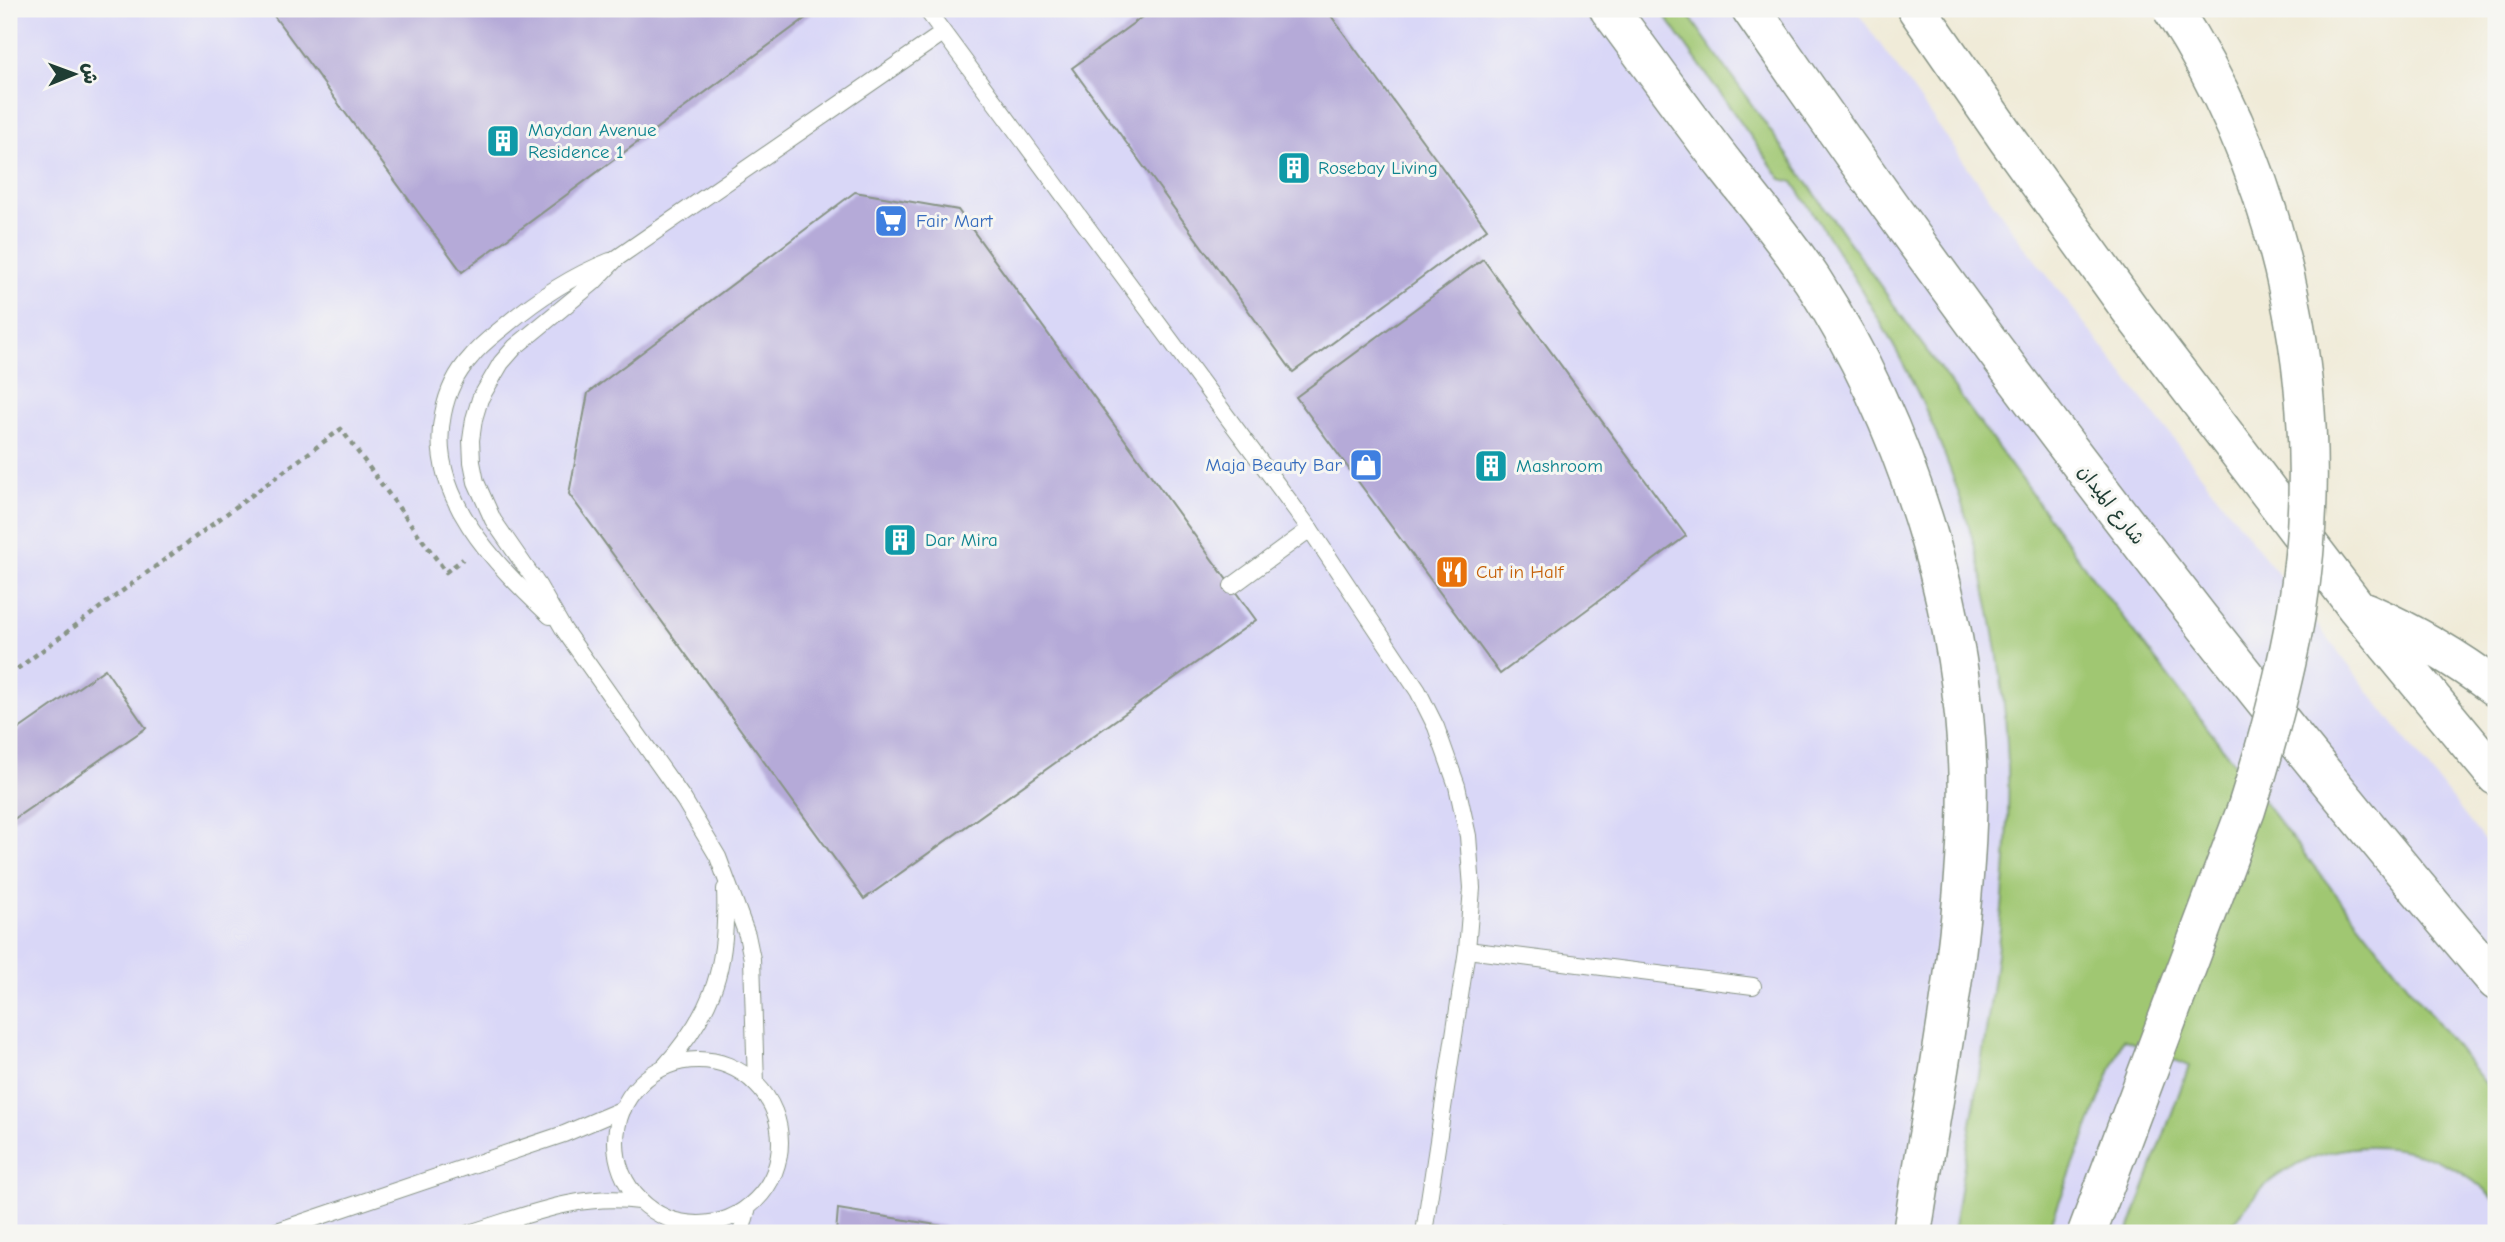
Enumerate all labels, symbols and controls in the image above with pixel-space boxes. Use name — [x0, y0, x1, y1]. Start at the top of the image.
north arrow — [38, 38, 108, 108]
text: ش — [79, 63, 101, 84]
place label: Maydan Avenue Residence 1 — [528, 119, 657, 163]
building icon: Maydan Avenue Residence 1 — [484, 122, 522, 160]
building icon: Rosebay Living — [1275, 149, 1313, 187]
place label: Rosebay Living — [1318, 157, 1438, 179]
supermarket icon: Fair Mart — [872, 202, 910, 240]
place label: Fair Mart — [916, 210, 993, 232]
shop icon: Maja Beauty Bar — [1347, 446, 1385, 484]
building icon: Mashroom — [1472, 447, 1510, 485]
place label: Maja Beauty Bar — [1205, 454, 1342, 476]
place label: Mashroom — [1516, 455, 1603, 477]
street label: شارع الميدان — [2072, 461, 2149, 550]
building icon: Dar Mira — [881, 521, 919, 559]
place label: Dar Mira — [925, 529, 998, 551]
restaurant icon: Cut in Half — [1433, 553, 1471, 591]
place label: Cut in Half — [1476, 561, 1565, 583]

